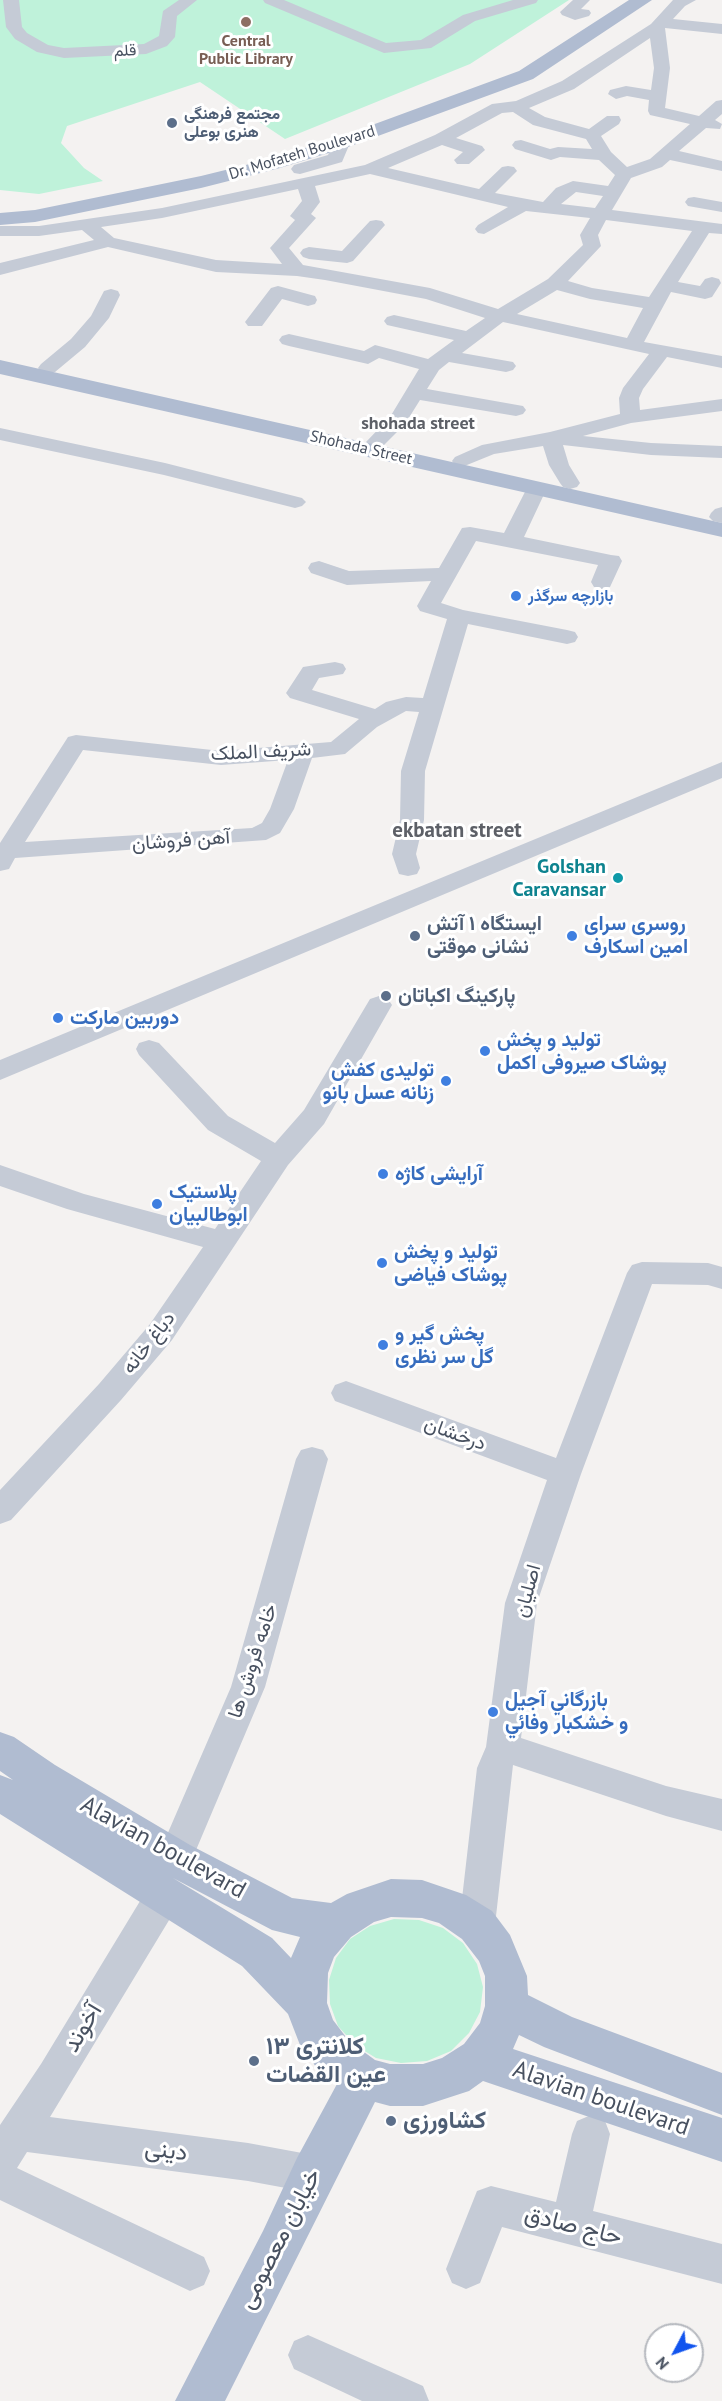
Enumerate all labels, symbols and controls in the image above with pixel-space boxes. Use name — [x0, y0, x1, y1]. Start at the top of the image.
marker: Central Public Library — [239, 15, 253, 29]
place label: Central Public Library — [199, 31, 293, 69]
street label: قلم — [113, 41, 137, 61]
place label: مجتمع فرهنگی هنری بوعلی — [184, 104, 280, 142]
marker: مجتمع فرهنگی هنری بوعلی — [165, 116, 179, 130]
street label: Dr. Mofateh Boulevard — [227, 122, 377, 184]
district label: shohada street — [361, 413, 475, 435]
street label: Shohada Street — [308, 427, 414, 469]
place label: بازارچه سرگذر — [528, 586, 613, 606]
marker: بازارچه سرگذر — [509, 589, 523, 603]
street label: شریف الملک — [210, 737, 312, 767]
district label: ekbatan street — [392, 818, 522, 844]
street label: آهن فروشان — [131, 826, 231, 856]
place label: Golshan Caravansar — [512, 855, 606, 902]
marker: Golshan Caravansar — [611, 871, 625, 885]
place label: ایستگاه ۱ آتش نشانی موقتی — [427, 912, 542, 959]
place label: روسری سرای امین اسکارف — [584, 912, 688, 959]
marker: ایستگاه ۱ آتش نشانی موقتی — [408, 929, 422, 943]
marker: روسری سرای امین اسکارف — [565, 929, 579, 943]
place label: پارکینگ اکباتان — [398, 984, 515, 1008]
marker: پارکینگ اکباتان — [379, 989, 393, 1003]
place label: دوربین مارکت — [70, 1006, 179, 1030]
marker: دوربین مارکت — [51, 1011, 65, 1025]
place label: تولید و پخش پوشاک صیروفی اکمل — [497, 1028, 667, 1075]
marker: تولید و پخش پوشاک صیروفی اکمل — [478, 1044, 492, 1058]
place label: تولیدی کفش زنانه عسل بانو — [322, 1058, 434, 1105]
marker: تولیدی کفش زنانه عسل بانو — [439, 1074, 453, 1088]
place label: آرایشی کاژه — [395, 1162, 483, 1186]
marker: آرایشی کاژه — [376, 1167, 390, 1181]
place label: پلاستیک ابوطالبیان — [169, 1180, 248, 1227]
marker: پلاستیک ابوطالبیان — [150, 1197, 164, 1211]
place label: تولید و پخش پوشاک فیاضی — [394, 1240, 507, 1287]
marker: تولید و پخش پوشاک فیاضی — [375, 1256, 389, 1270]
street label: دباغ خانه — [117, 1307, 181, 1379]
place label: پخش گیر و گل سر نظری — [395, 1322, 493, 1369]
marker: پخش گیر و گل سر نظری — [376, 1338, 390, 1352]
street label: درخشان — [421, 1412, 489, 1456]
street label: اصلیان — [509, 1562, 547, 1620]
street label: خامه فروش ها — [223, 1601, 283, 1721]
place label: بازرگاني آجيل و خشكبار وفائي — [505, 1688, 628, 1735]
marker: بازرگاني آجيل و خشكبار وفائي — [486, 1705, 500, 1719]
street label: Alavian boulevard — [75, 1791, 251, 1905]
street label: آخوند — [57, 1998, 109, 2058]
place label: کلانتری ۱۳ عین القضات — [266, 2033, 386, 2089]
marker: کلانتری ۱۳ عین القضات — [247, 2054, 261, 2068]
street label: Alavian boulevard — [509, 2055, 693, 2143]
place label: کشاورزی — [403, 2107, 486, 2135]
marker: کشاورزی — [384, 2114, 398, 2128]
street label: دینی — [143, 2134, 189, 2168]
street label: خیابان معصومی — [232, 2164, 328, 2314]
street label: حاج صادق — [521, 2200, 625, 2252]
north arrow — [644, 2323, 704, 2383]
text: N — [651, 2353, 673, 2374]

